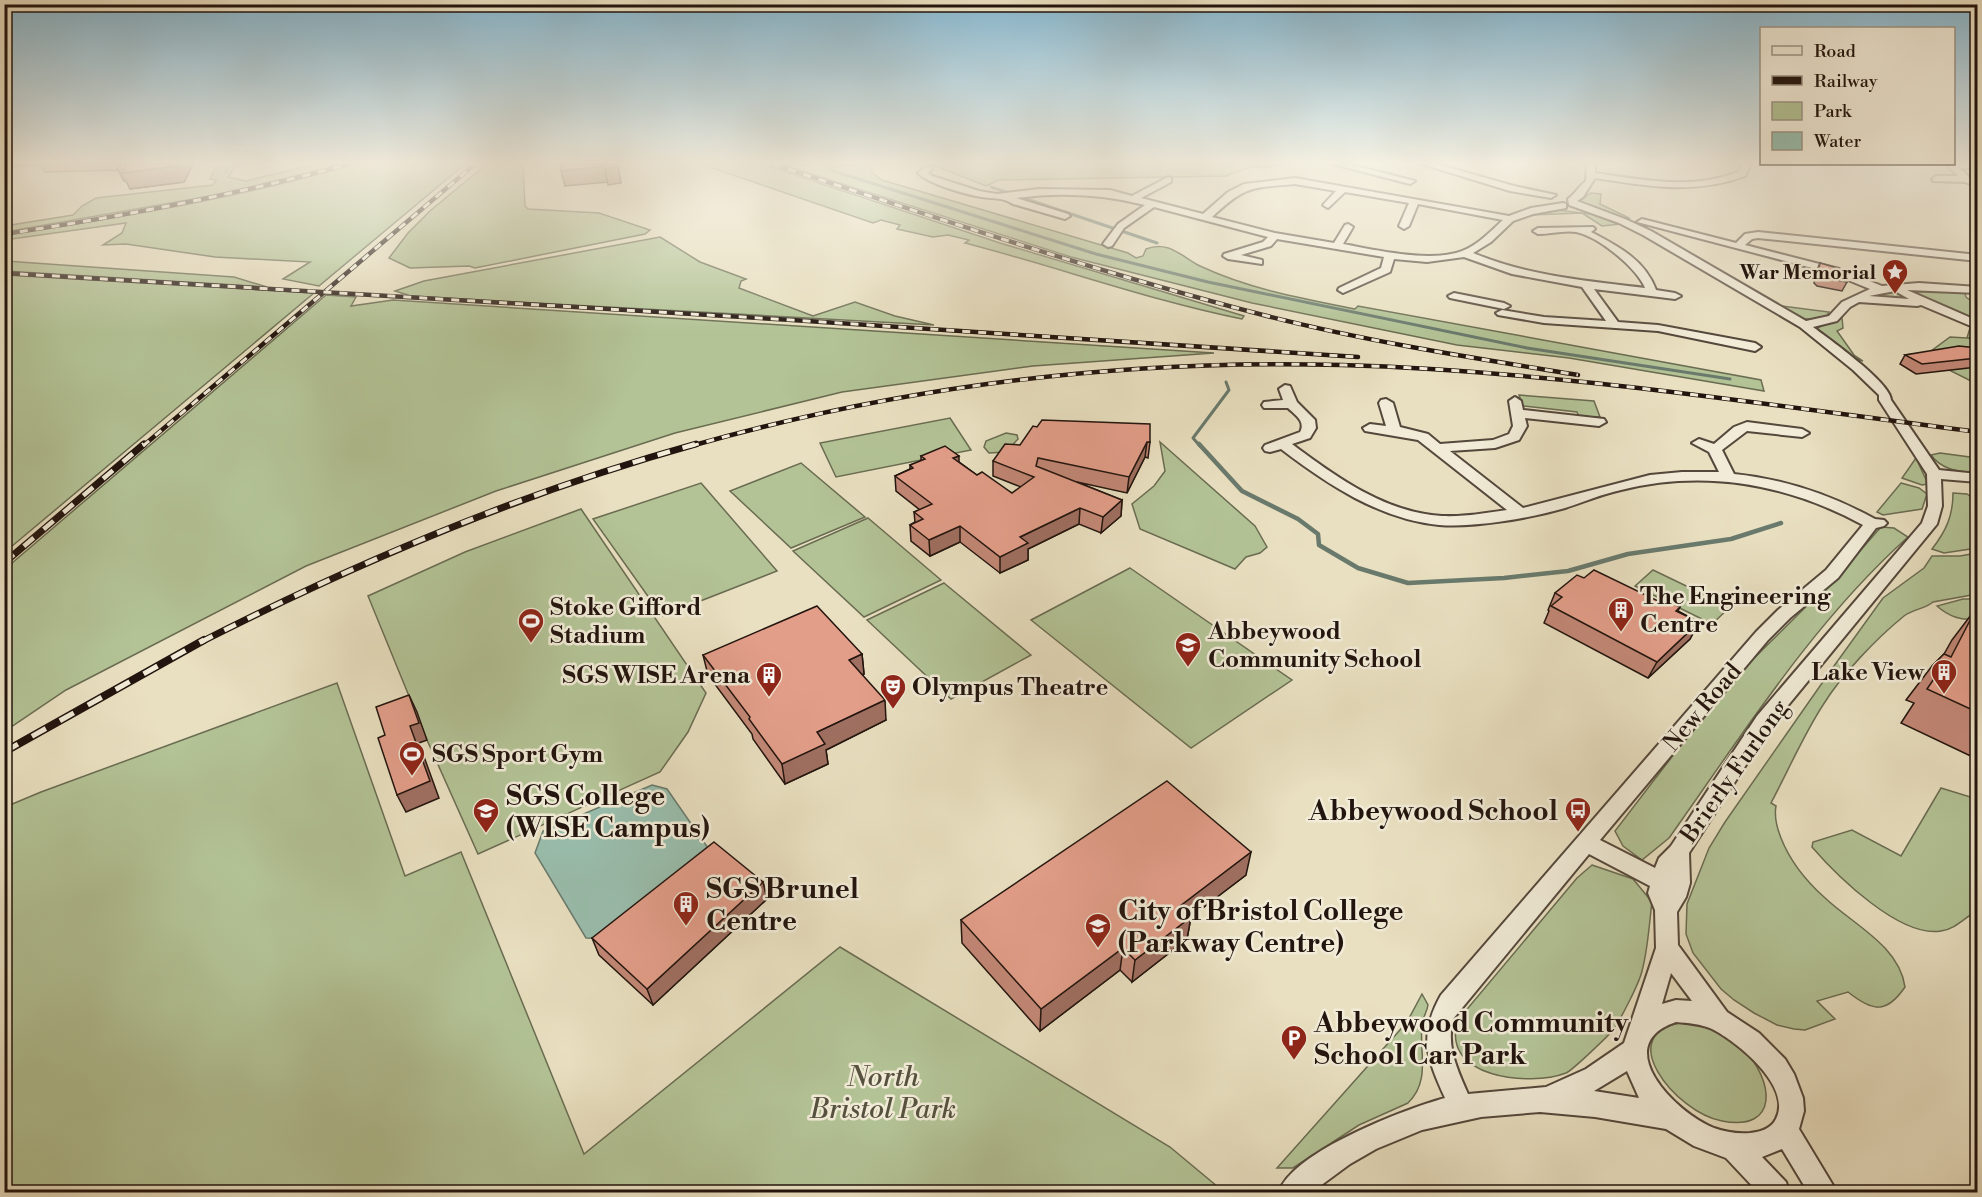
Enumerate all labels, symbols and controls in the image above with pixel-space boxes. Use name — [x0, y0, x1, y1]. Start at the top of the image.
legend — [1760, 27, 1955, 165]
text: Road — [1814, 40, 1857, 63]
text: Railway — [1814, 70, 1878, 93]
text: Park — [1814, 100, 1853, 123]
text: Water — [1813, 130, 1862, 153]
place icon: War Memorial — [1880, 257, 1910, 295]
place label: War Memorial — [1739, 261, 1876, 286]
place label: The Engineering Centre — [1640, 582, 1832, 640]
place label: Stoke Gifford Stadium — [550, 593, 702, 651]
building icon: The Engineering Centre — [1606, 595, 1636, 633]
sports icon: Stoke Gifford Stadium — [516, 606, 546, 644]
place label: Abbeywood Community School — [1207, 617, 1421, 675]
school or university icon: Abbeywood Community School — [1173, 630, 1203, 668]
street label: New Road — [1657, 657, 1749, 758]
building icon: Lake View — [1929, 657, 1959, 695]
place label: Lake View — [1811, 658, 1925, 688]
building icon: SGS WISE Arena — [754, 660, 784, 698]
place label: SGS WISE Arena — [562, 661, 751, 691]
theatre icon: Olympus Theatre — [878, 672, 908, 710]
place label: Olympus Theatre — [912, 673, 1108, 703]
street label: Brierly Furlong — [1674, 694, 1796, 850]
sports icon: SGS Sport Gym — [397, 739, 427, 777]
place label: SGS Sport Gym — [432, 740, 603, 770]
place label: SGS College (WISE Campus) — [506, 779, 710, 846]
place label: Abbeywood School — [1308, 794, 1558, 829]
bus stop icon: Abbeywood School — [1563, 795, 1593, 833]
school or university icon: SGS College (WISE Campus) — [471, 796, 501, 834]
place label: SGS Brunel Centre — [706, 872, 859, 939]
building icon: SGS Brunel Centre — [671, 889, 701, 927]
place label: City of Bristol College (Parkway Centre) — [1118, 894, 1404, 961]
school or university icon: City of Bristol College (Parkway Centre) — [1083, 911, 1113, 949]
place label: Abbeywood Community School Car Park — [1313, 1006, 1629, 1073]
parking icon: Abbeywood Community School Car Park — [1279, 1023, 1309, 1061]
park label: North Bristol Park — [809, 1060, 956, 1127]

